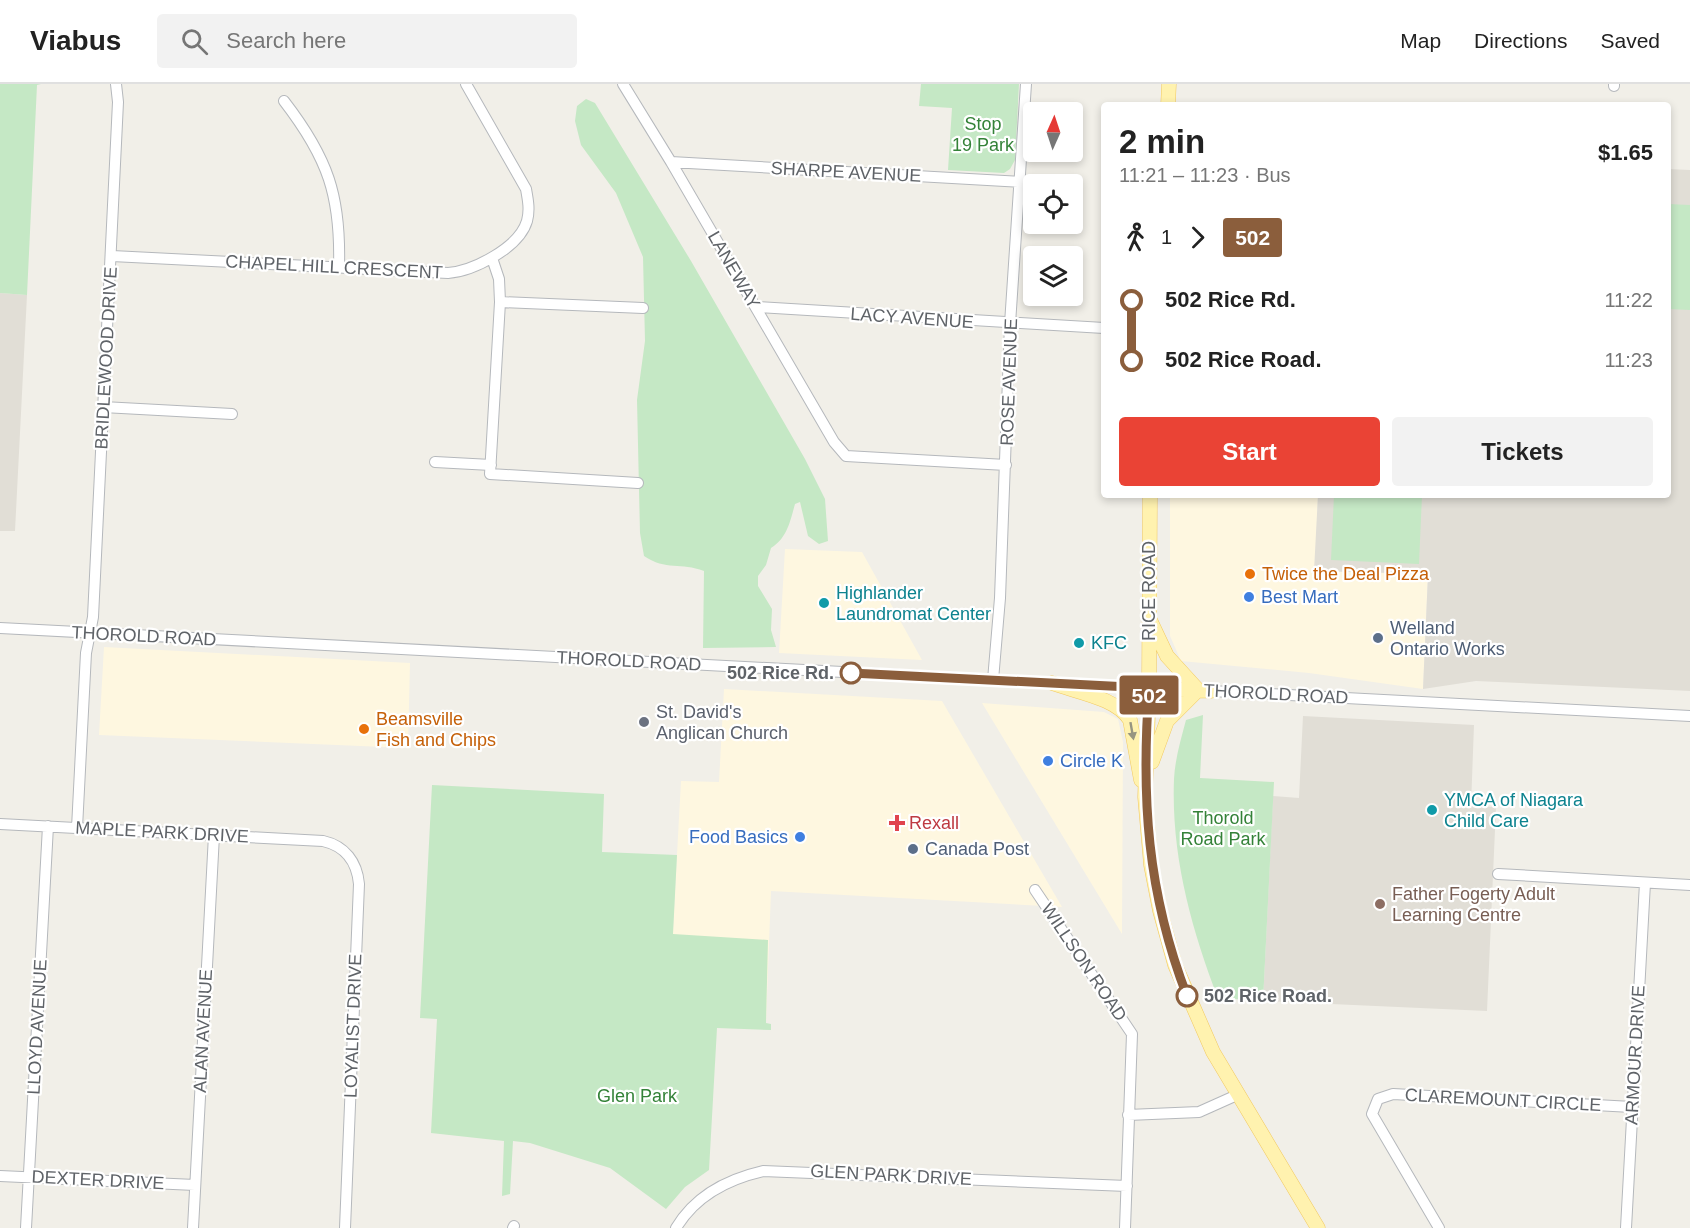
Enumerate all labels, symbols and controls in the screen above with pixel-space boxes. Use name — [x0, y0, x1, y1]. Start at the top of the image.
search box — [157, 14, 577, 68]
text: Viabus — [30, 25, 121, 56]
icon: search — [178, 25, 211, 58]
text: Search here — [226, 28, 346, 53]
text: Map — [1400, 29, 1441, 52]
text: Directions — [1474, 29, 1567, 52]
text: Saved — [1600, 29, 1660, 52]
north arrow — [1023, 102, 1083, 162]
map controls — [1023, 102, 1083, 306]
park label: Stop 19 Park — [952, 114, 1015, 155]
text: 2 min — [1119, 123, 1205, 160]
text: $1.65 — [1598, 140, 1653, 165]
street label: SHARPE AVENUE — [770, 158, 922, 186]
text: 11:21 – 11:23 · Bus — [1119, 164, 1291, 186]
button: locate — [1023, 174, 1083, 234]
icon: walk — [1119, 221, 1152, 254]
icon: forward — [1181, 221, 1214, 254]
text: 1 — [1161, 226, 1172, 248]
text: 502 — [1235, 226, 1270, 249]
street label: LANEWAY — [704, 228, 764, 312]
button: layers — [1023, 246, 1083, 306]
street label: CHAPEL HILL CRESCENT — [225, 251, 443, 283]
street label: BRIDLEWOOD DRIVE — [91, 266, 121, 450]
text: 502 Rice Rd. — [1165, 287, 1296, 312]
text: 11:22 — [1604, 289, 1653, 311]
street label: LACY AVENUE — [850, 304, 974, 332]
street label: ROSE AVENUE — [997, 318, 1021, 446]
text: 502 Rice Road. — [1165, 347, 1322, 372]
text: 11:23 — [1604, 349, 1653, 371]
button: Start — [1119, 417, 1380, 486]
button: Tickets — [1392, 417, 1653, 486]
street label: RICE ROAD — [1139, 541, 1159, 641]
place label: Twice the Deal Pizza — [1262, 564, 1430, 584]
marker: Twice the Deal Pizza — [1243, 567, 1257, 581]
place label: Highlander Laundromat Center — [836, 583, 991, 624]
place label: Best Mart — [1261, 587, 1338, 607]
marker: Best Mart — [1242, 590, 1256, 604]
marker: Highlander Laundromat Center — [817, 596, 831, 610]
place label: Welland Ontario Works — [1390, 618, 1505, 659]
street label: THOROLD ROAD — [71, 622, 217, 650]
marker: Welland Ontario Works — [1371, 631, 1385, 645]
place label: KFC — [1091, 633, 1127, 653]
marker: KFC — [1072, 636, 1086, 650]
street label: THOROLD ROAD — [556, 647, 702, 675]
marker: 502 Rice Rd. — [840, 662, 862, 684]
place label: 502 Rice Rd. — [727, 663, 834, 683]
line badge: 502 — [1114, 676, 1184, 714]
street label: THOROLD ROAD — [1203, 680, 1349, 708]
text: 502 — [1131, 684, 1167, 707]
place label: St. David's Anglican Church — [656, 702, 788, 743]
place label: Beamsville Fish and Chips — [376, 709, 496, 750]
marker: St. David's Anglican Church — [637, 715, 651, 729]
marker: Beamsville Fish and Chips — [357, 722, 371, 736]
one-way arrow — [1128, 722, 1137, 741]
place label: Circle K — [1060, 751, 1123, 771]
marker: Circle K — [1041, 754, 1055, 768]
place label: YMCA of Niagara Child Care — [1444, 790, 1584, 831]
marker: YMCA of Niagara Child Care — [1425, 803, 1439, 817]
park label: Thorold Road Park — [1180, 808, 1267, 849]
place label: Rexall — [909, 813, 959, 833]
marker: Rexall — [890, 816, 904, 830]
street label: MAPLE PARK DRIVE — [75, 817, 249, 847]
place label: Food Basics — [689, 827, 788, 847]
marker: Food Basics — [793, 830, 807, 844]
place label: Canada Post — [925, 839, 1029, 859]
marker: Canada Post — [906, 842, 920, 856]
place label: Father Fogerty Adult Learning Centre — [1392, 884, 1555, 925]
marker: Father Fogerty Adult Learning Centre — [1373, 897, 1387, 911]
street label: WILLSON ROAD — [1037, 899, 1131, 1025]
street label: LOYALIST DRIVE — [340, 953, 366, 1099]
street label: LLOYD AVENUE — [23, 959, 51, 1095]
street label: ALAN AVENUE — [190, 969, 216, 1093]
marker: 502 Rice Road. — [1176, 985, 1198, 1007]
street label: ARMOUR DRIVE — [1621, 985, 1649, 1125]
place label: 502 Rice Road. — [1204, 986, 1332, 1006]
street label: CLAREMOUNT CIRCLE — [1404, 1085, 1602, 1115]
park label: Glen Park — [597, 1086, 678, 1106]
street label: GLEN PARK DRIVE — [810, 1161, 972, 1189]
street label: DEXTER DRIVE — [31, 1167, 165, 1193]

